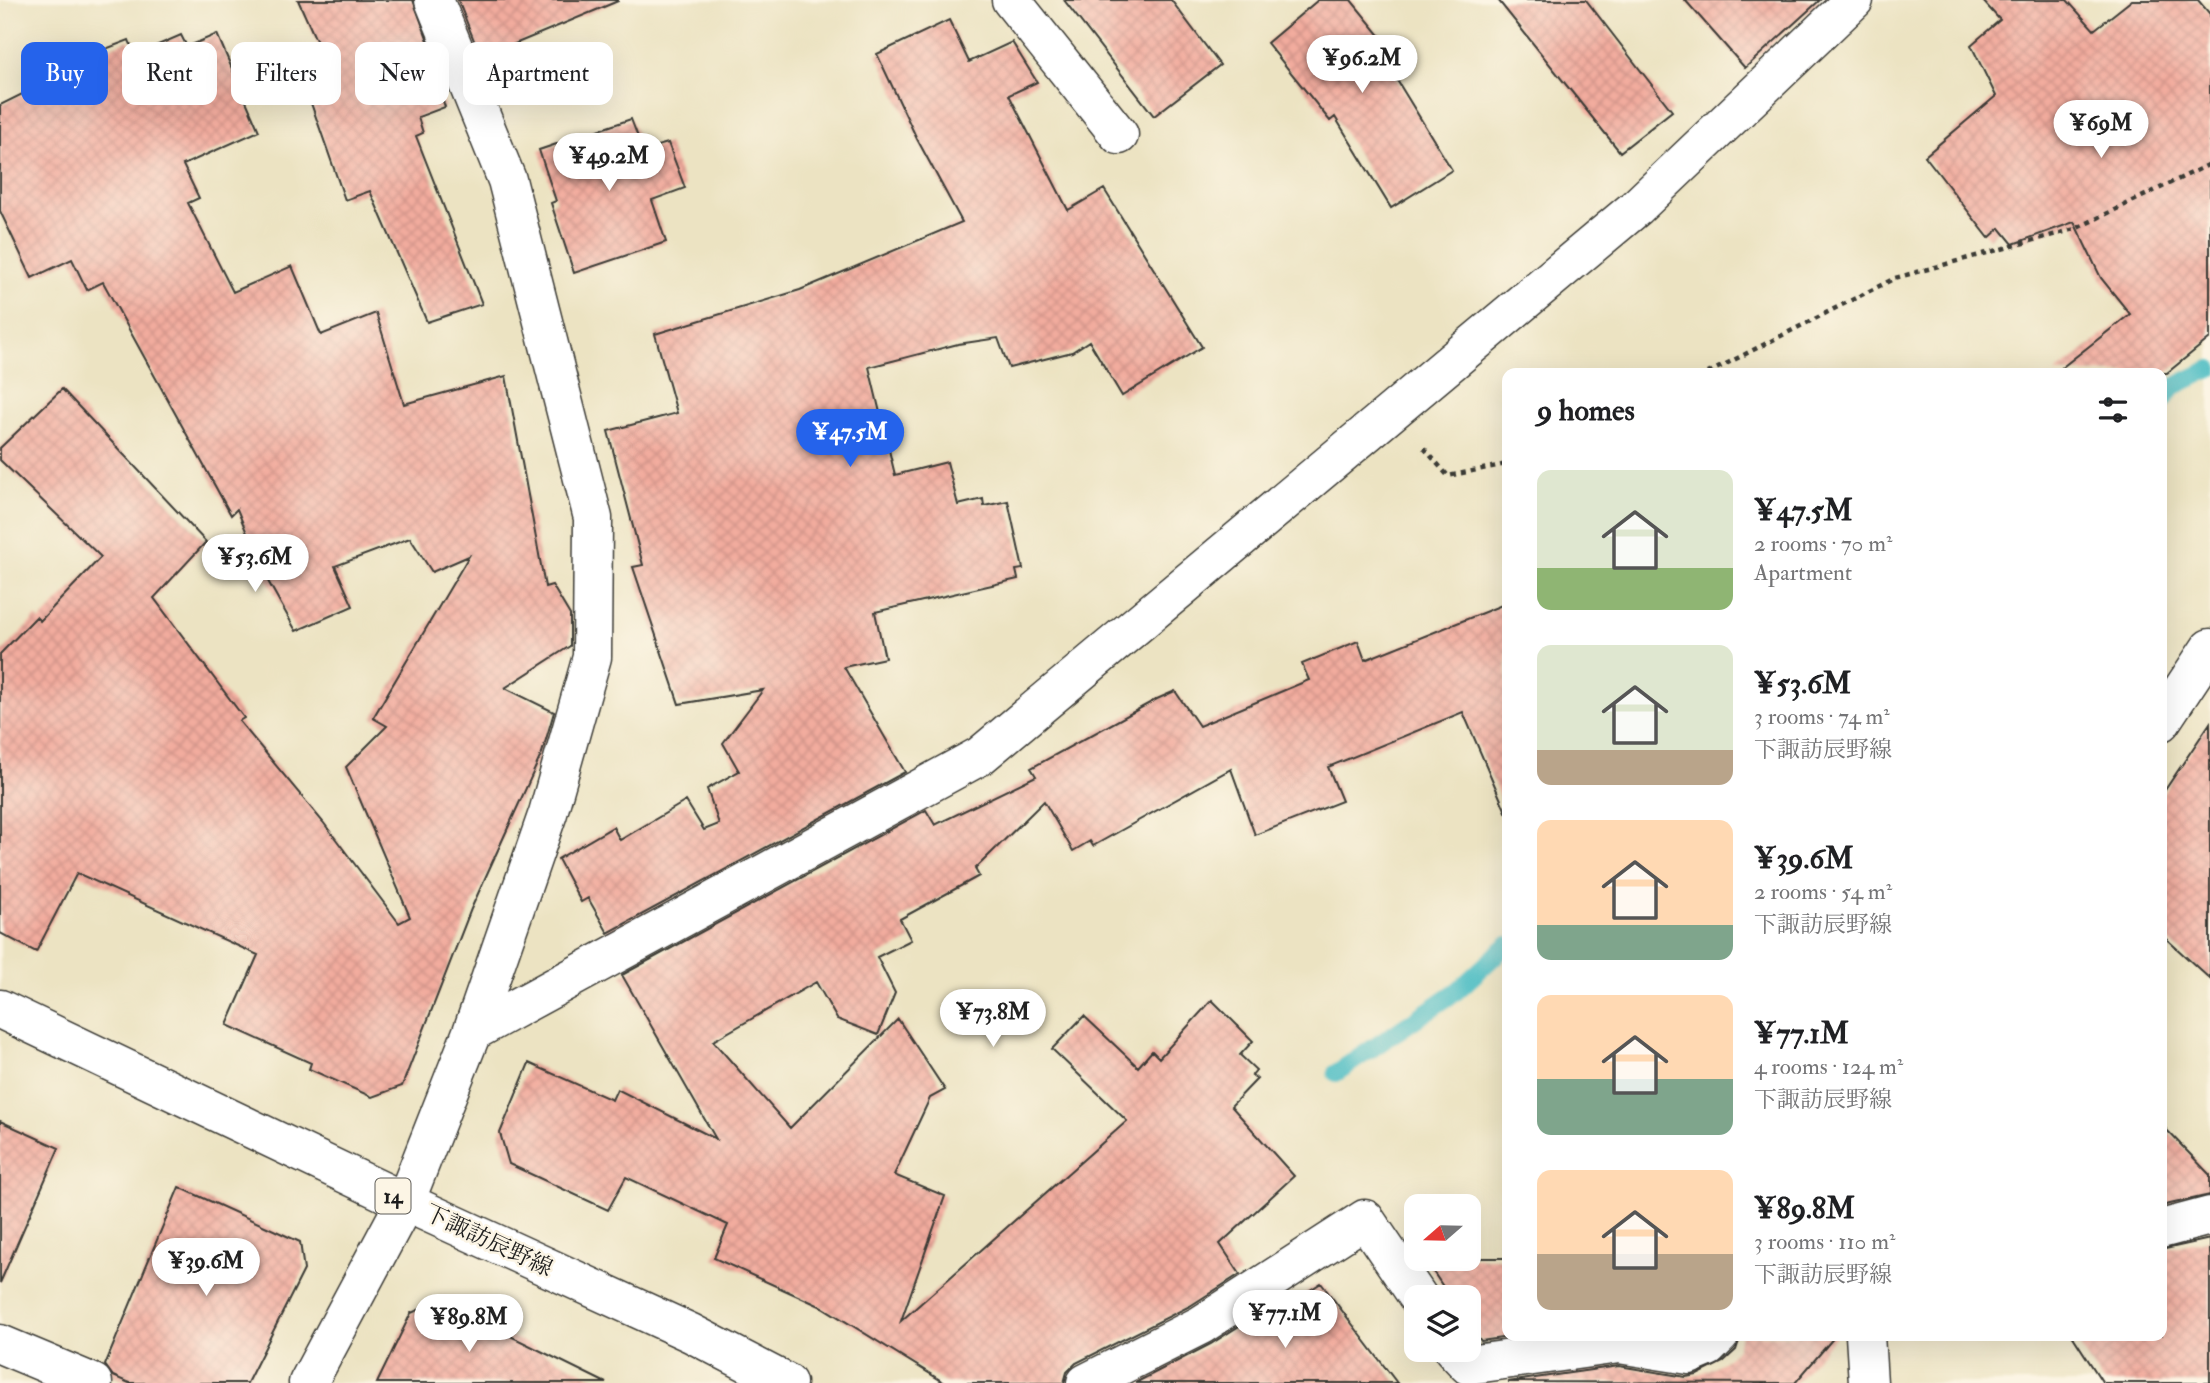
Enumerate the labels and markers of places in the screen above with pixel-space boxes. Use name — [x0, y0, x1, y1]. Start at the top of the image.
pin: ¥96.2M — [1305, 36, 1419, 95]
pin: ¥69M — [2060, 100, 2142, 160]
pin: ¥49.2M — [552, 134, 666, 193]
pin: ¥47.5M — [793, 410, 907, 469]
pin: ¥53.6M — [198, 534, 312, 594]
pin: ¥73.8M — [936, 990, 1050, 1049]
pin: ¥39.6M — [149, 1238, 263, 1298]
pin: ¥77.1M — [1228, 1290, 1342, 1350]
pin: ¥89.8M — [412, 1294, 526, 1354]

